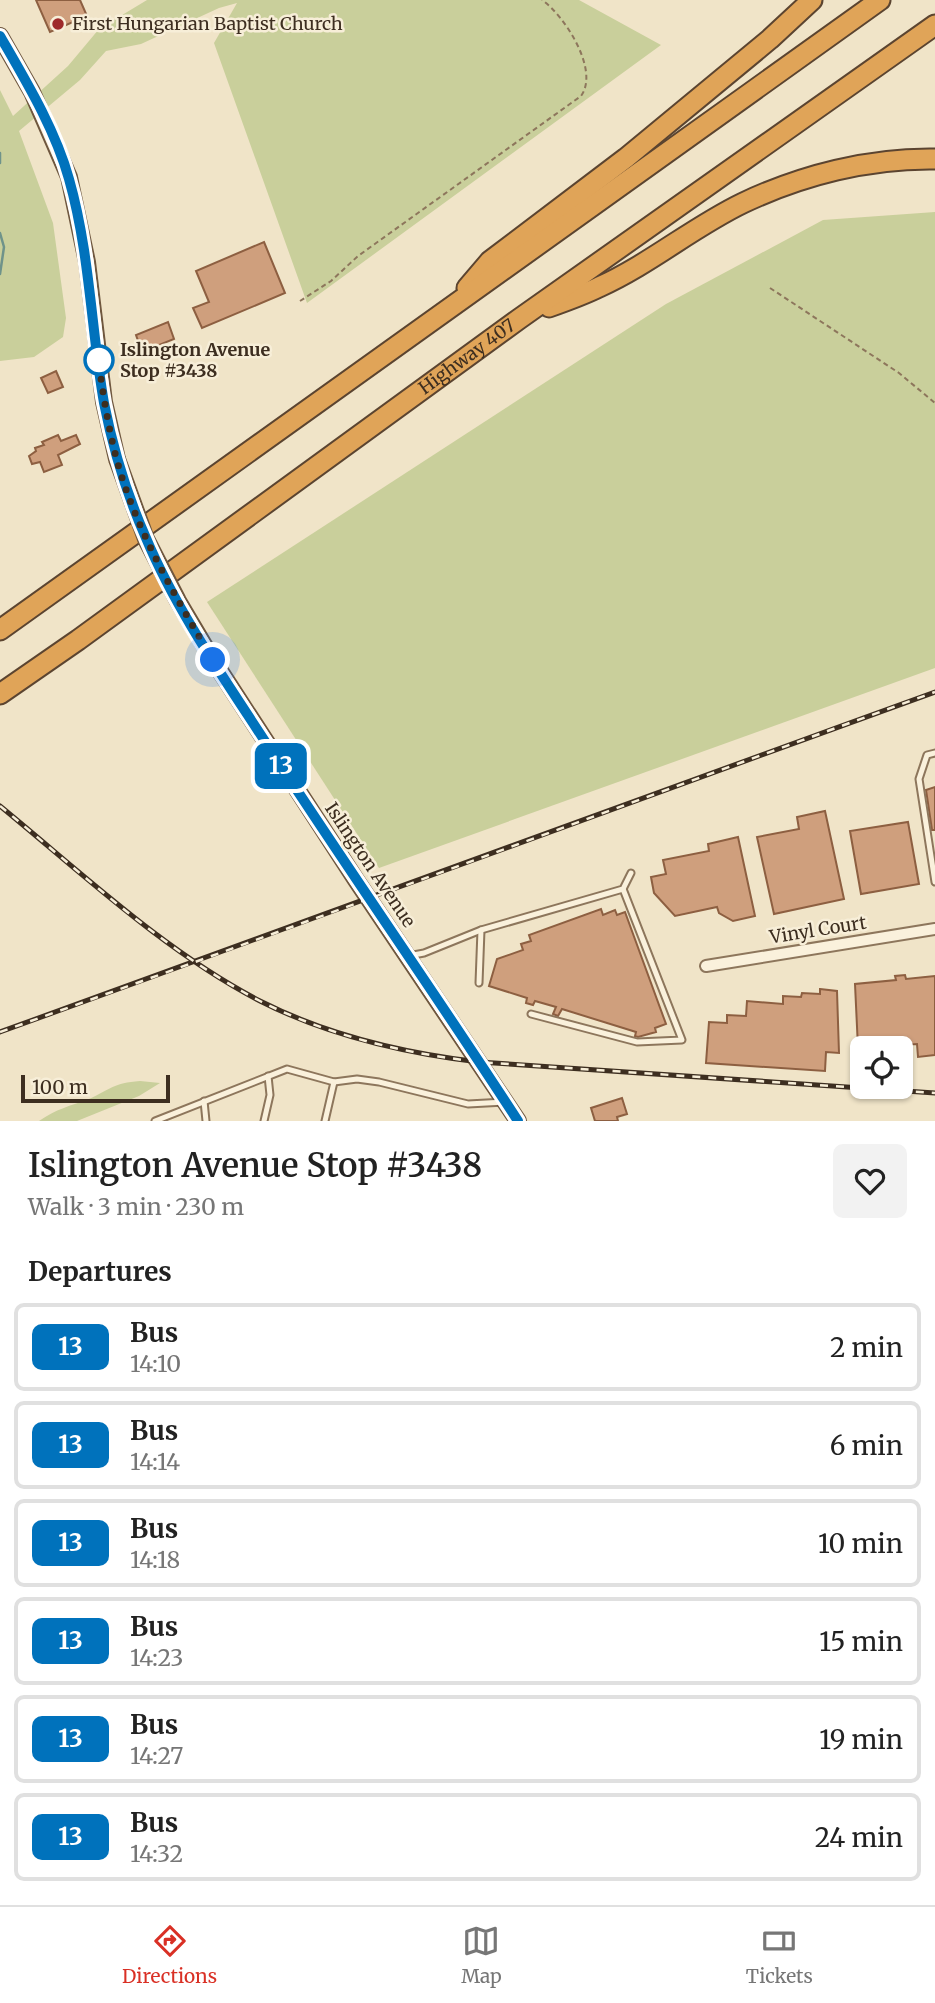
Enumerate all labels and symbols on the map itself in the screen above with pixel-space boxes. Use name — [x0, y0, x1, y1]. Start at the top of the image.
place label: First Hungarian Baptist Church — [72, 12, 343, 35]
marker: First Hungarian Baptist Church — [50, 16, 66, 32]
street label: Highway 407 — [414, 314, 519, 399]
place label: Islington Avenue Stop #3438 — [120, 338, 271, 382]
marker: Islington Avenue Stop #3438 — [84, 345, 114, 375]
your location — [195, 642, 230, 677]
line badge: 13 — [250, 743, 312, 789]
street label: Islington Avenue — [320, 798, 421, 932]
street label: Vinyl Court — [767, 911, 868, 949]
scale bar — [21, 1072, 170, 1104]

